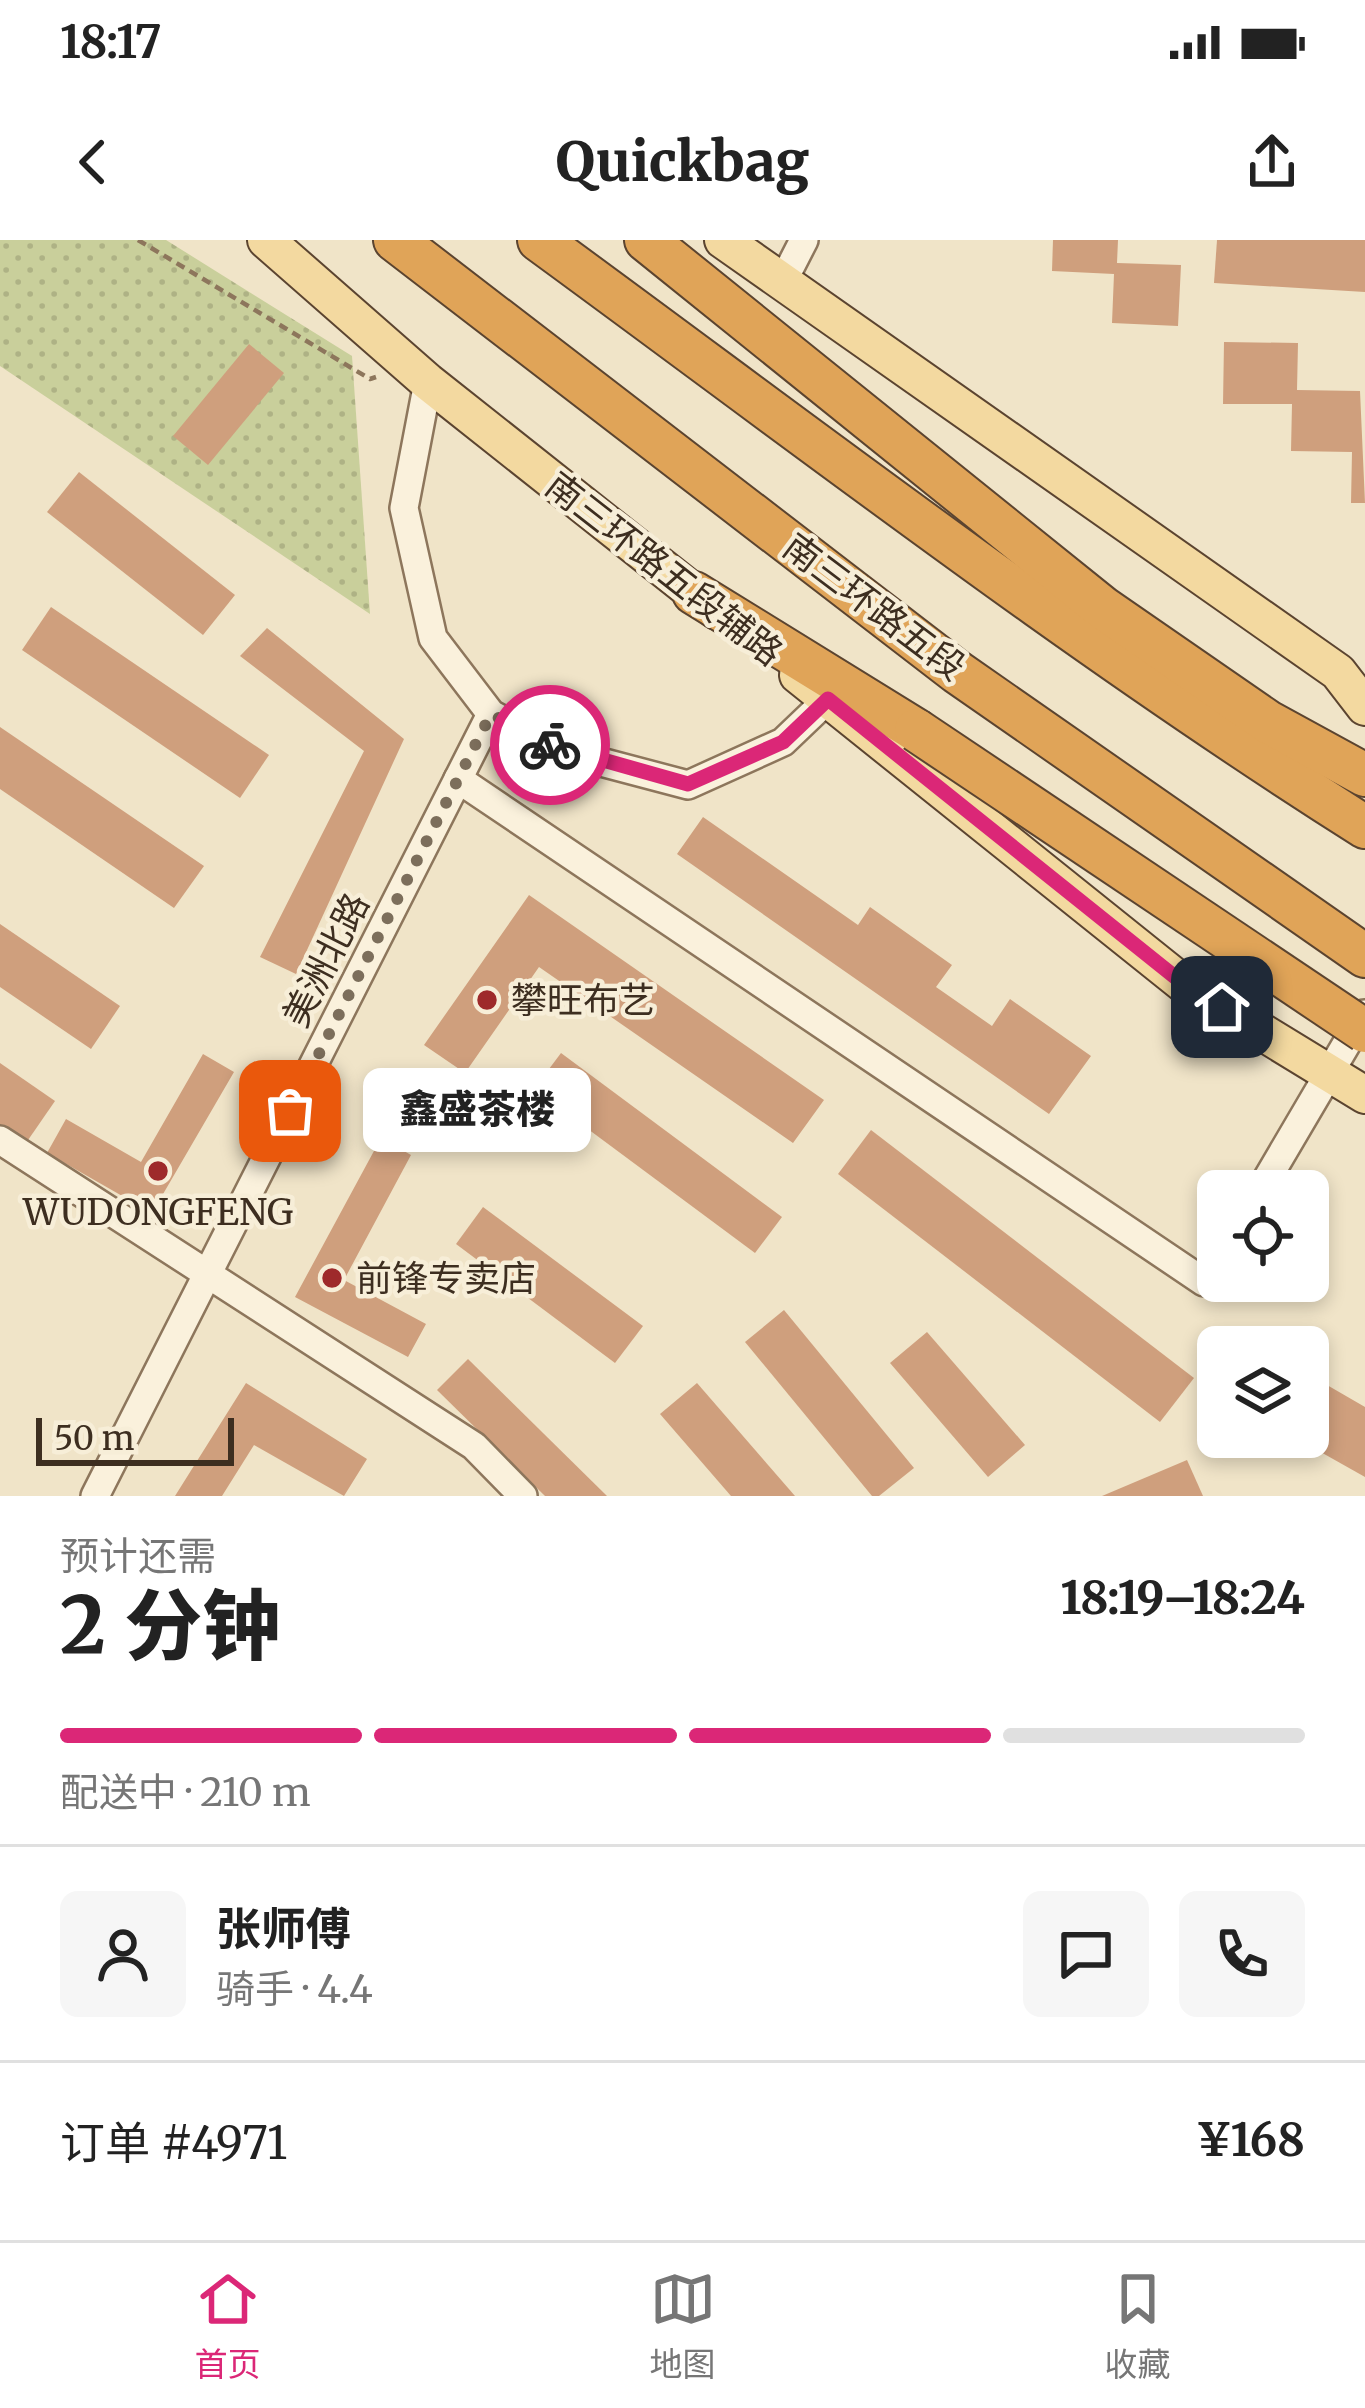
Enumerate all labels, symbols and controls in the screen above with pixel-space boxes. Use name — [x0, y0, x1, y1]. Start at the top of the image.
text: 18:17 — [60, 14, 162, 70]
text: Quickbag — [556, 128, 809, 196]
icon: back — [60, 129, 126, 195]
icon: share — [1239, 129, 1305, 195]
street label: 南三环路五段辅路 — [537, 463, 791, 675]
street label: 南三环路五段 — [774, 524, 974, 690]
courier — [490, 685, 610, 805]
icon: bike — [517, 712, 583, 778]
street label: 美洲北路 — [273, 886, 379, 1034]
pin — [1171, 956, 1273, 1058]
icon: home — [1189, 974, 1255, 1040]
place label: 攀旺布艺 — [511, 978, 655, 1023]
marker: 攀旺布艺 — [474, 987, 500, 1013]
pin — [239, 1060, 341, 1162]
callout: 鑫盛茶楼 — [362, 1069, 590, 1153]
icon: bag — [257, 1078, 323, 1144]
text: 鑫盛茶楼 — [399, 1085, 555, 1134]
marker: WUDONGFENG — [145, 1158, 171, 1184]
map controls — [1197, 1170, 1329, 1458]
button: locate — [1197, 1170, 1329, 1302]
place label: WUDONGFENG — [22, 1190, 293, 1235]
place label: 前锋专卖店 — [356, 1256, 536, 1301]
marker: 前锋专卖店 — [319, 1265, 345, 1291]
button: layers — [1197, 1326, 1329, 1458]
scale bar — [36, 1412, 234, 1465]
text: 50 m — [54, 1418, 135, 1459]
text: 预计还需 — [60, 1532, 216, 1581]
text: 18:19–18:24 — [1061, 1570, 1305, 1626]
text: 2 分钟 — [60, 1577, 280, 1675]
text: 配送中 · 210 m — [60, 1768, 311, 1817]
button: person — [60, 1891, 186, 2017]
button: chat — [1023, 1891, 1149, 2017]
button: phone — [1179, 1891, 1305, 2017]
text: 张师傅 — [216, 1901, 351, 1957]
text: 骑手 · 4.4 — [216, 1965, 373, 2014]
text: ¥168 — [1196, 2112, 1305, 2168]
text: 订单 #4971 — [60, 2115, 287, 2171]
tab: 首页 — [195, 2266, 261, 2386]
tab: 地图 — [650, 2266, 716, 2386]
tab: 收藏 — [1105, 2266, 1171, 2386]

